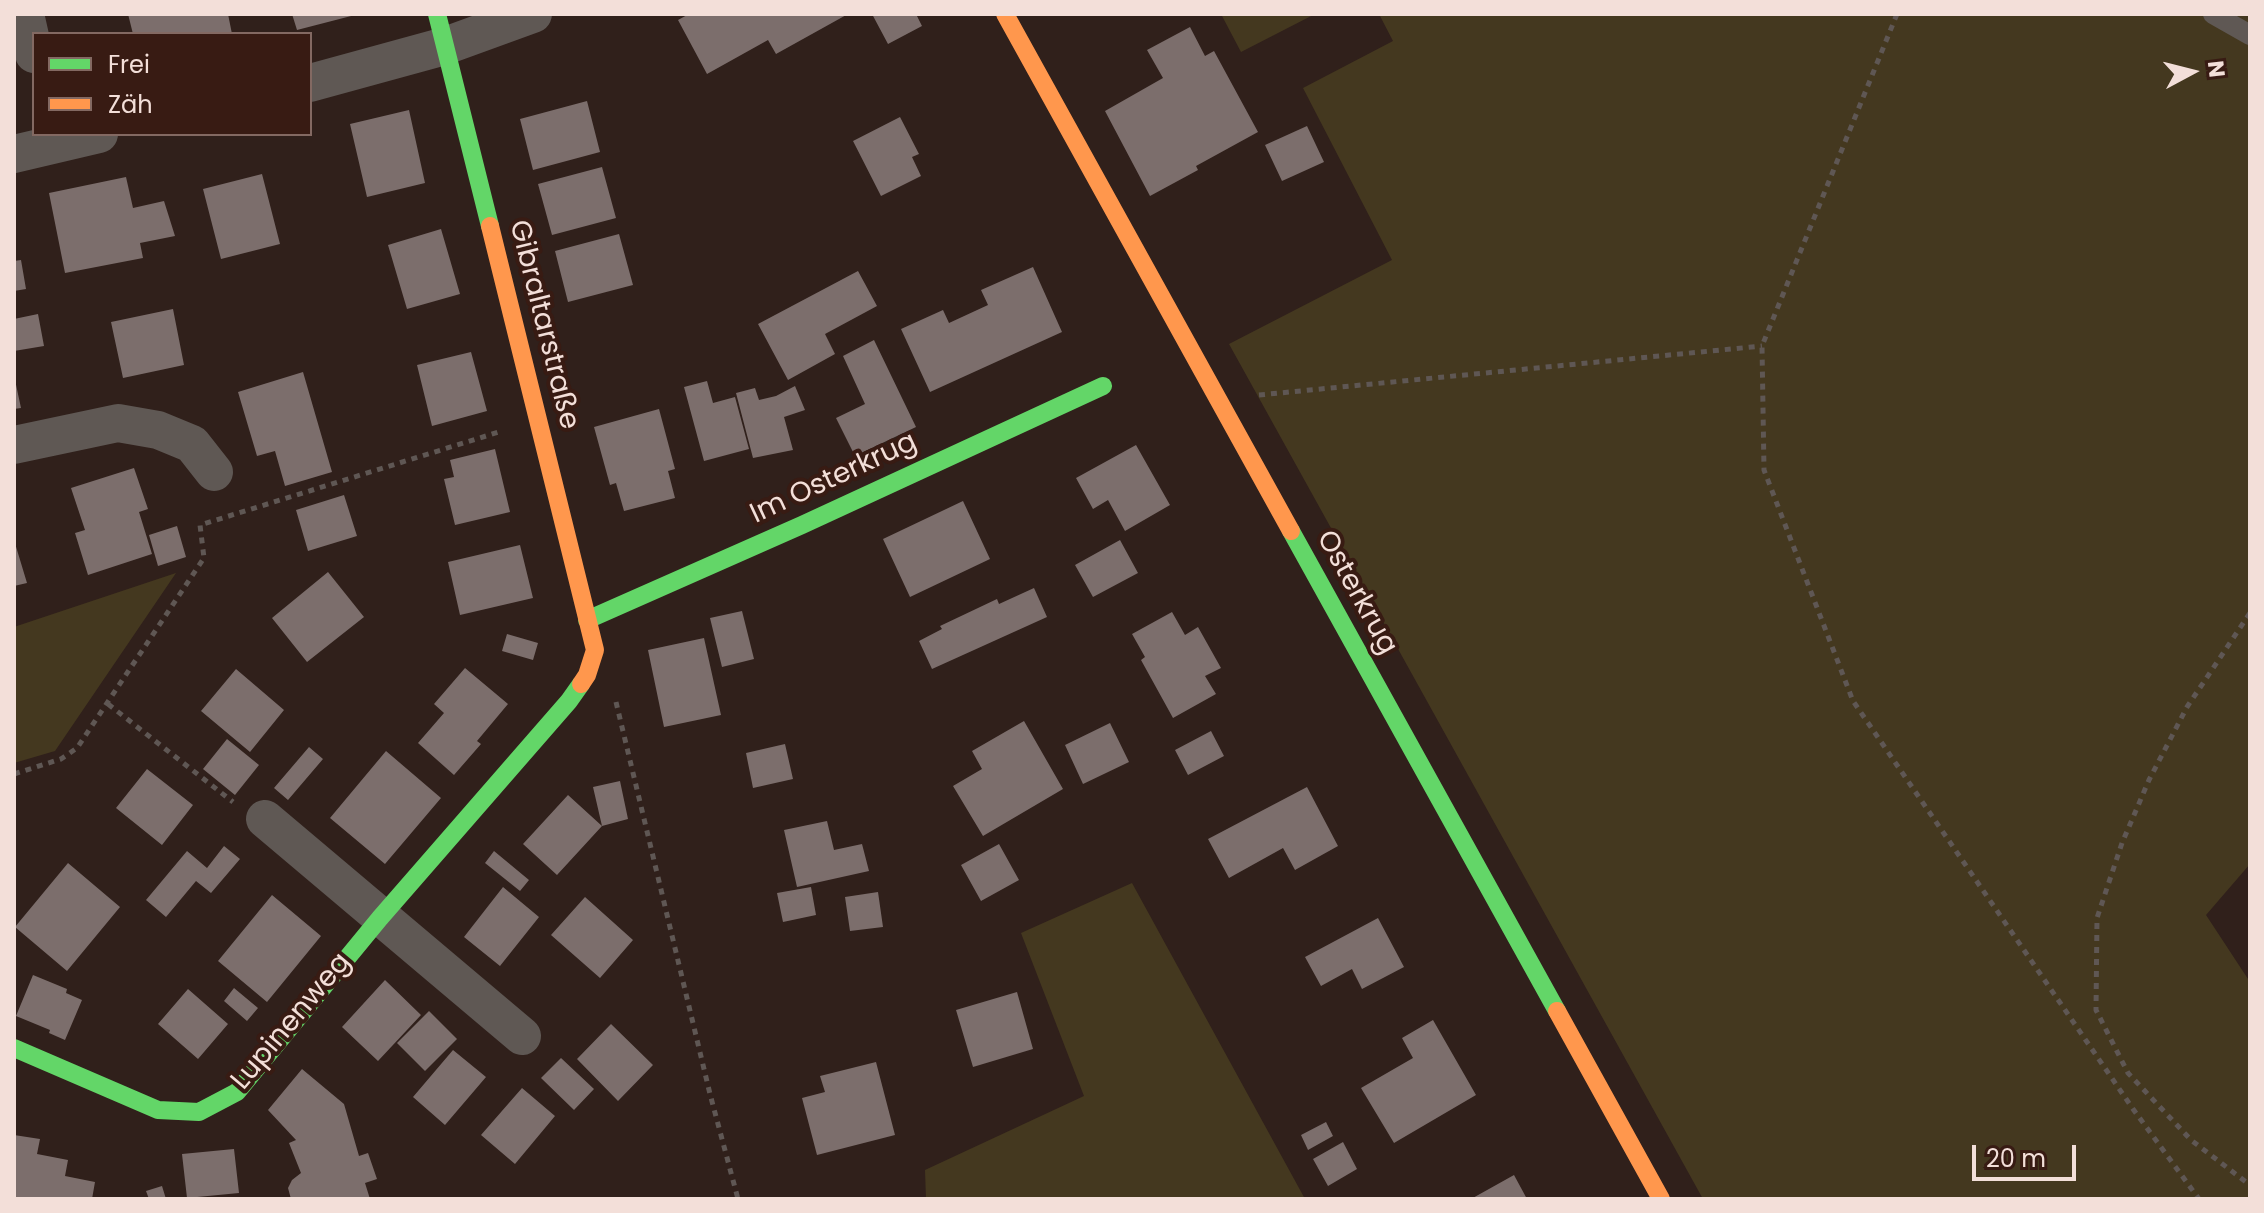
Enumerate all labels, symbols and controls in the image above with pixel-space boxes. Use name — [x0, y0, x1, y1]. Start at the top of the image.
legend — [32, 32, 312, 136]
north arrow — [2152, 32, 2232, 112]
text: Frei — [108, 48, 150, 81]
text: N — [2200, 59, 2233, 79]
text: Zäh — [108, 88, 153, 121]
street label: Gibraltarstraße — [501, 217, 585, 433]
street label: Im Osterkrug — [746, 426, 922, 532]
street label: Osterkrug — [1308, 525, 1404, 661]
street label: Lupinenweg — [225, 947, 359, 1097]
scale bar — [1976, 1129, 2080, 1179]
text: 20 m — [1986, 1142, 2046, 1175]

